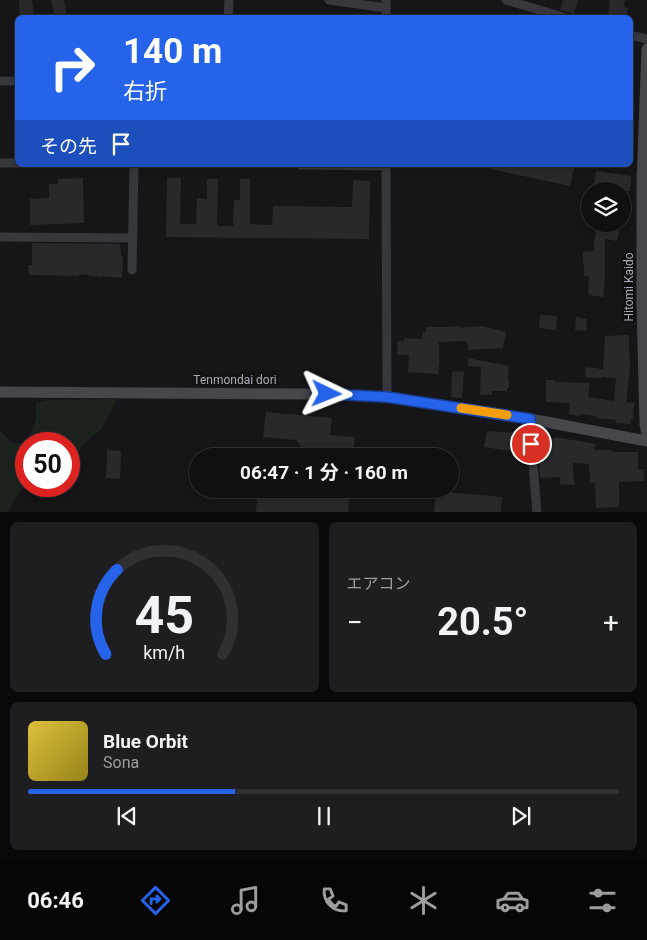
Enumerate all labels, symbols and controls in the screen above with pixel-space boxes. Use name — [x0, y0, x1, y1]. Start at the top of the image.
text: 140 m — [123, 31, 222, 72]
icon: right — [40, 35, 105, 100]
text: 右折 — [123, 79, 167, 104]
icon: arrive — [107, 130, 135, 158]
text: その先 — [40, 135, 97, 158]
map controls — [581, 182, 631, 232]
button: layers — [581, 182, 631, 232]
street label: Hitomi Kaido — [622, 252, 636, 322]
position arrow — [300, 367, 352, 419]
street label: Tenmondai dori — [193, 373, 277, 387]
pin — [510, 423, 552, 465]
icon: arrive — [517, 430, 545, 458]
speed limit sign: 50 — [15, 432, 80, 497]
text: 06:47 · 1 分 · 160 m — [240, 461, 408, 484]
text: エアコン — [347, 574, 411, 593]
text: 45 — [134, 585, 194, 646]
text: 20.5° — [437, 600, 528, 644]
text: − — [347, 606, 363, 639]
text: + — [603, 606, 619, 639]
text: km/h — [143, 642, 185, 663]
text: Blue Orbit — [103, 730, 188, 753]
text: Sona — [103, 753, 139, 772]
icon: previous — [113, 802, 141, 830]
icon: pause — [310, 802, 338, 830]
icon: next — [507, 802, 535, 830]
icon: directions — [138, 883, 173, 918]
icon: music — [228, 883, 263, 918]
icon: phone — [317, 883, 352, 918]
icon: climate — [406, 883, 441, 918]
icon: car — [495, 883, 530, 918]
icon: filters — [585, 883, 620, 918]
text: 06:46 — [27, 888, 84, 913]

